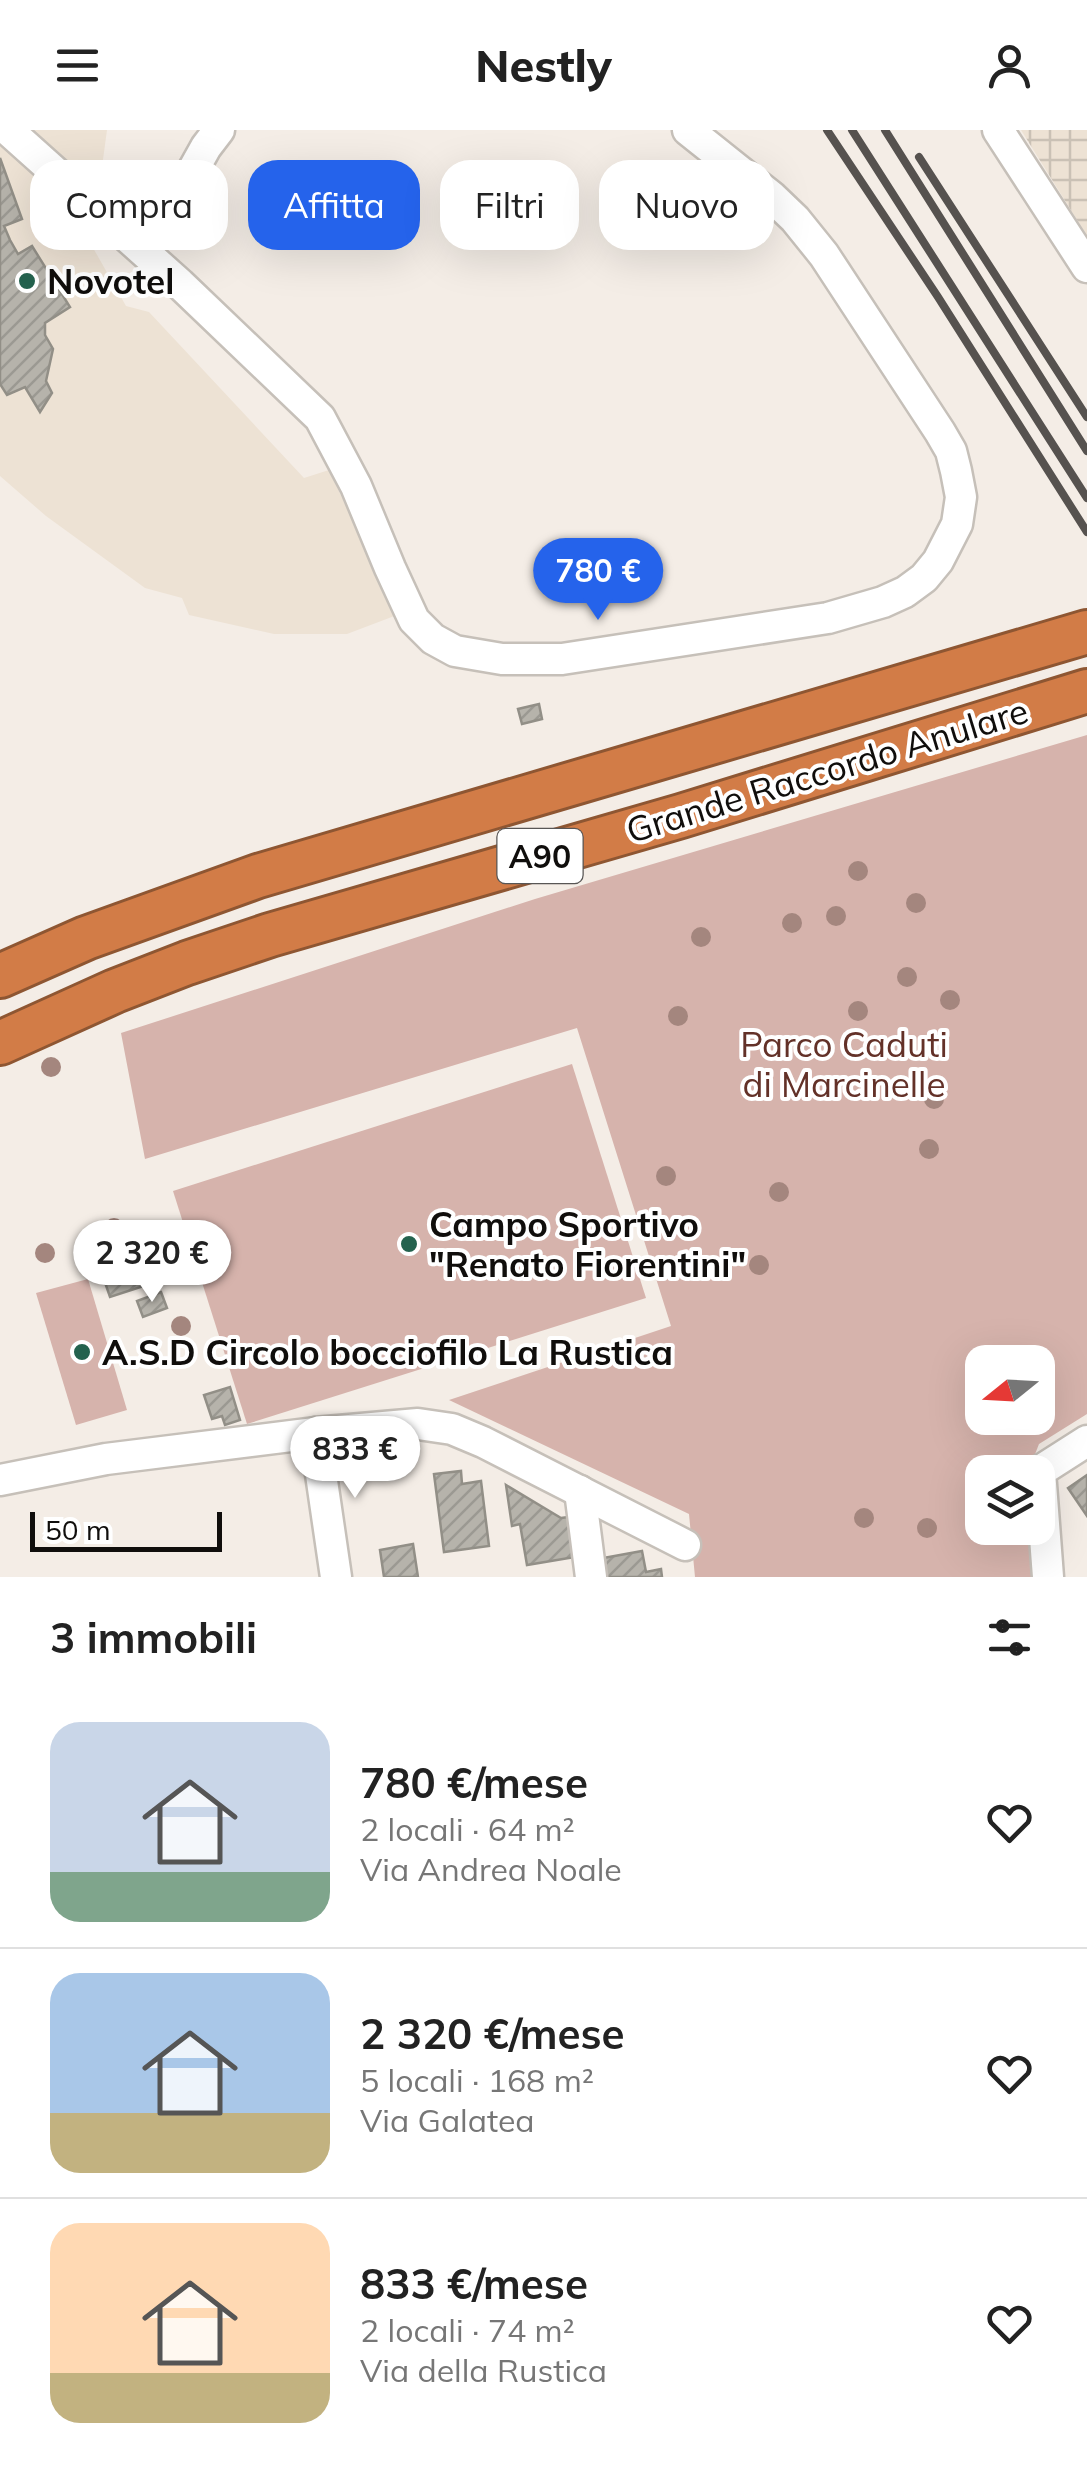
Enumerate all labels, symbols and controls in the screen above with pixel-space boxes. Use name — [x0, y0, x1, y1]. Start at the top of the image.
text: Nestly — [475, 37, 612, 93]
icon: menu — [50, 38, 105, 93]
icon: person — [982, 38, 1037, 93]
chip: Compra — [30, 160, 228, 250]
chip: Affitta — [248, 160, 420, 250]
chip: Filtri — [440, 160, 579, 250]
chip: Nuovo — [599, 160, 774, 250]
place label: Novotel — [47, 259, 174, 303]
marker: Novotel — [16, 270, 38, 292]
pin: 780 € — [528, 538, 668, 623]
text: 780 € — [555, 550, 641, 590]
street label: Grande Raccordo Anulare — [621, 688, 1033, 852]
road number: A90 — [498, 829, 582, 883]
park label: Parco Caduti di Marcinelle — [740, 1022, 948, 1106]
place label: Campo Sportivo "Renato Fiorentini" — [429, 1202, 746, 1286]
pin: 2 320 € — [60, 1220, 244, 1305]
text: 2 320 € — [95, 1232, 209, 1272]
marker: Campo Sportivo "Renato Fiorentini" — [398, 1233, 420, 1255]
place label: A.S.D Circolo bocciofilo La Rustica — [102, 1330, 673, 1374]
marker: A.S.D Circolo bocciofilo La Rustica — [71, 1341, 93, 1363]
north arrow — [965, 1345, 1055, 1435]
map controls — [965, 1345, 1055, 1545]
pin: 833 € — [285, 1416, 425, 1501]
text: 833 € — [312, 1428, 398, 1468]
button: layers — [965, 1455, 1055, 1545]
scale bar — [30, 1507, 222, 1552]
text: 50 m — [45, 1512, 111, 1547]
icon: filters — [982, 1610, 1037, 1665]
text: 3 immobili — [50, 1611, 257, 1664]
text: 780 €/mese — [360, 1756, 588, 1809]
icon: home — [130, 1762, 250, 1882]
icon: heart — [982, 1795, 1037, 1850]
text: 2 locali · 64 m² — [360, 1809, 575, 1849]
text: Via Andrea Noale — [360, 1849, 622, 1889]
text: 2 320 €/mese — [360, 2007, 625, 2060]
icon: home — [130, 2013, 250, 2133]
icon: heart — [982, 2046, 1037, 2101]
text: 5 locali · 168 m² — [360, 2060, 594, 2100]
text: Via Galatea — [360, 2100, 535, 2140]
text: 833 €/mese — [360, 2257, 588, 2310]
icon: home — [130, 2263, 250, 2383]
icon: heart — [982, 2296, 1037, 2351]
text: 2 locali · 74 m² — [360, 2310, 575, 2350]
text: Via della Rustica — [360, 2350, 607, 2390]

